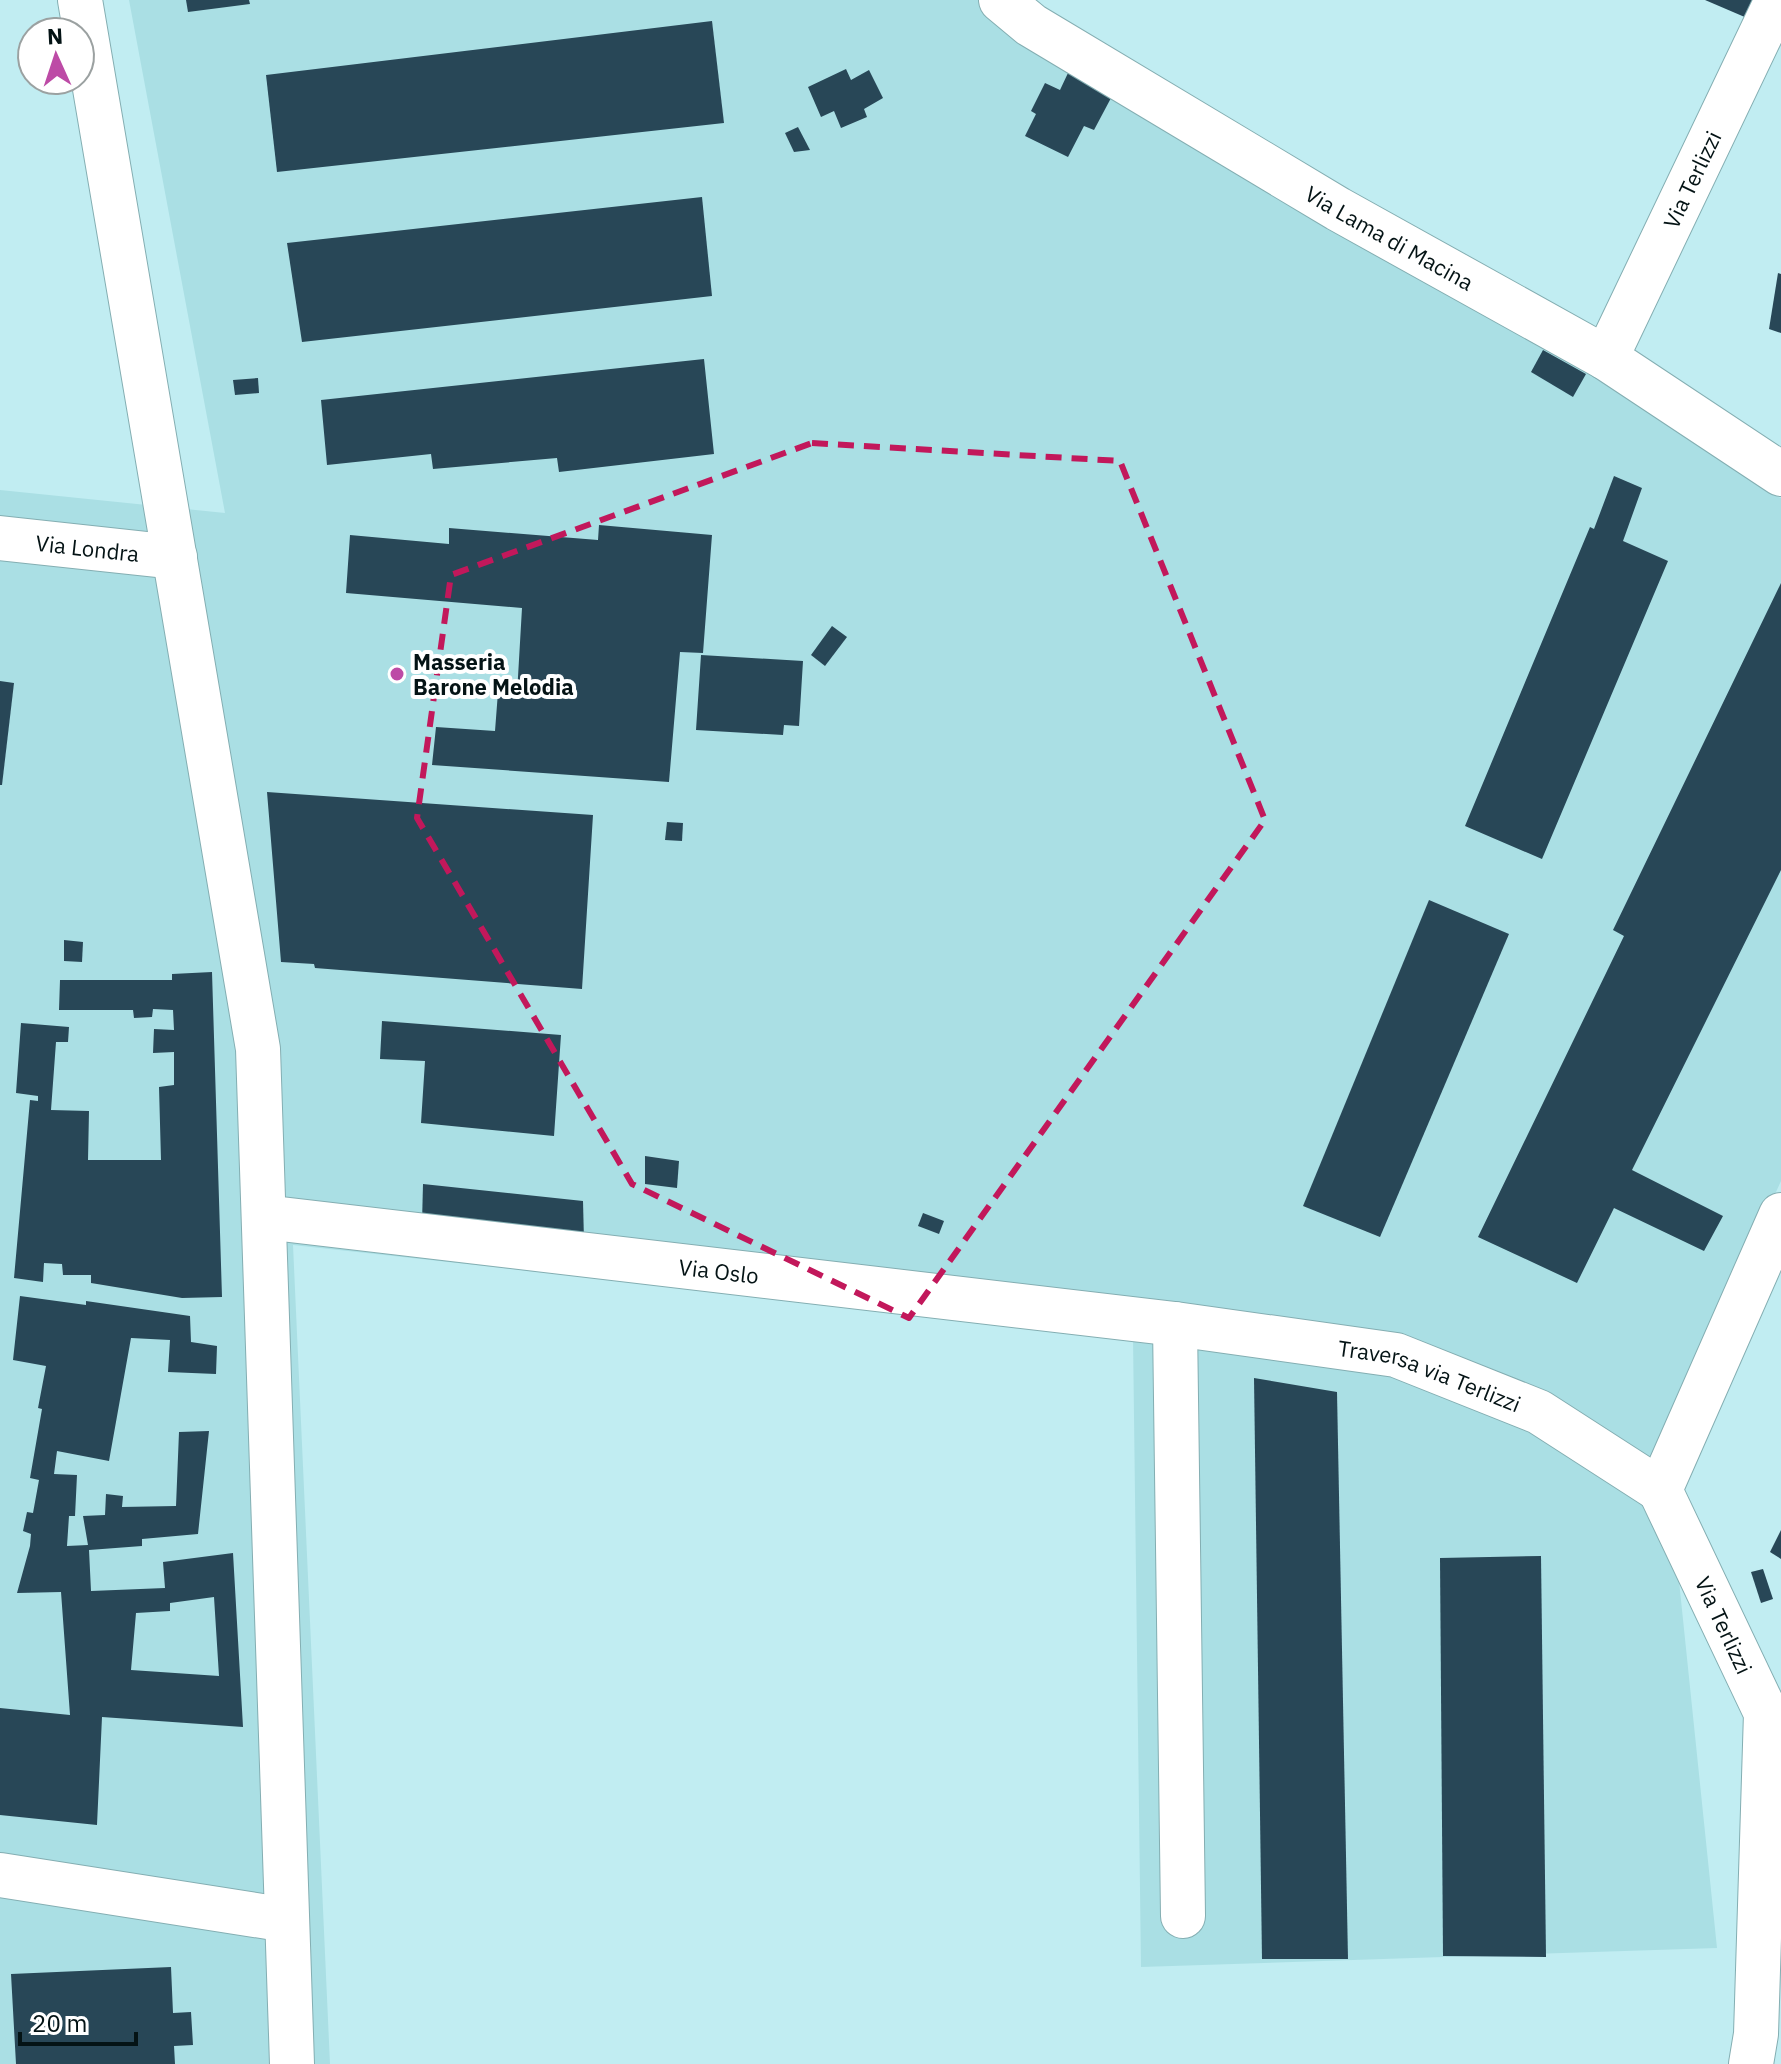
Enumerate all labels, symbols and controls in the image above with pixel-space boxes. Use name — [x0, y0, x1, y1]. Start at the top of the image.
north arrow — [16, 16, 96, 96]
text: N — [46, 21, 64, 50]
street label: Via Terlizzi — [1656, 126, 1727, 233]
street label: Via Lama di Macina — [1300, 178, 1479, 296]
street label: Via Londra — [34, 527, 141, 568]
place label: Masseria Barone Melodia — [413, 647, 574, 701]
marker: Masseria Barone Melodia — [388, 665, 406, 683]
street label: Via Oslo — [677, 1251, 761, 1290]
street label: Traversa via Terlizzi — [1336, 1333, 1525, 1418]
street label: Via Terlizzi — [1689, 1571, 1759, 1679]
scale bar — [20, 1996, 136, 2046]
text: 20 m — [32, 2007, 87, 2039]

